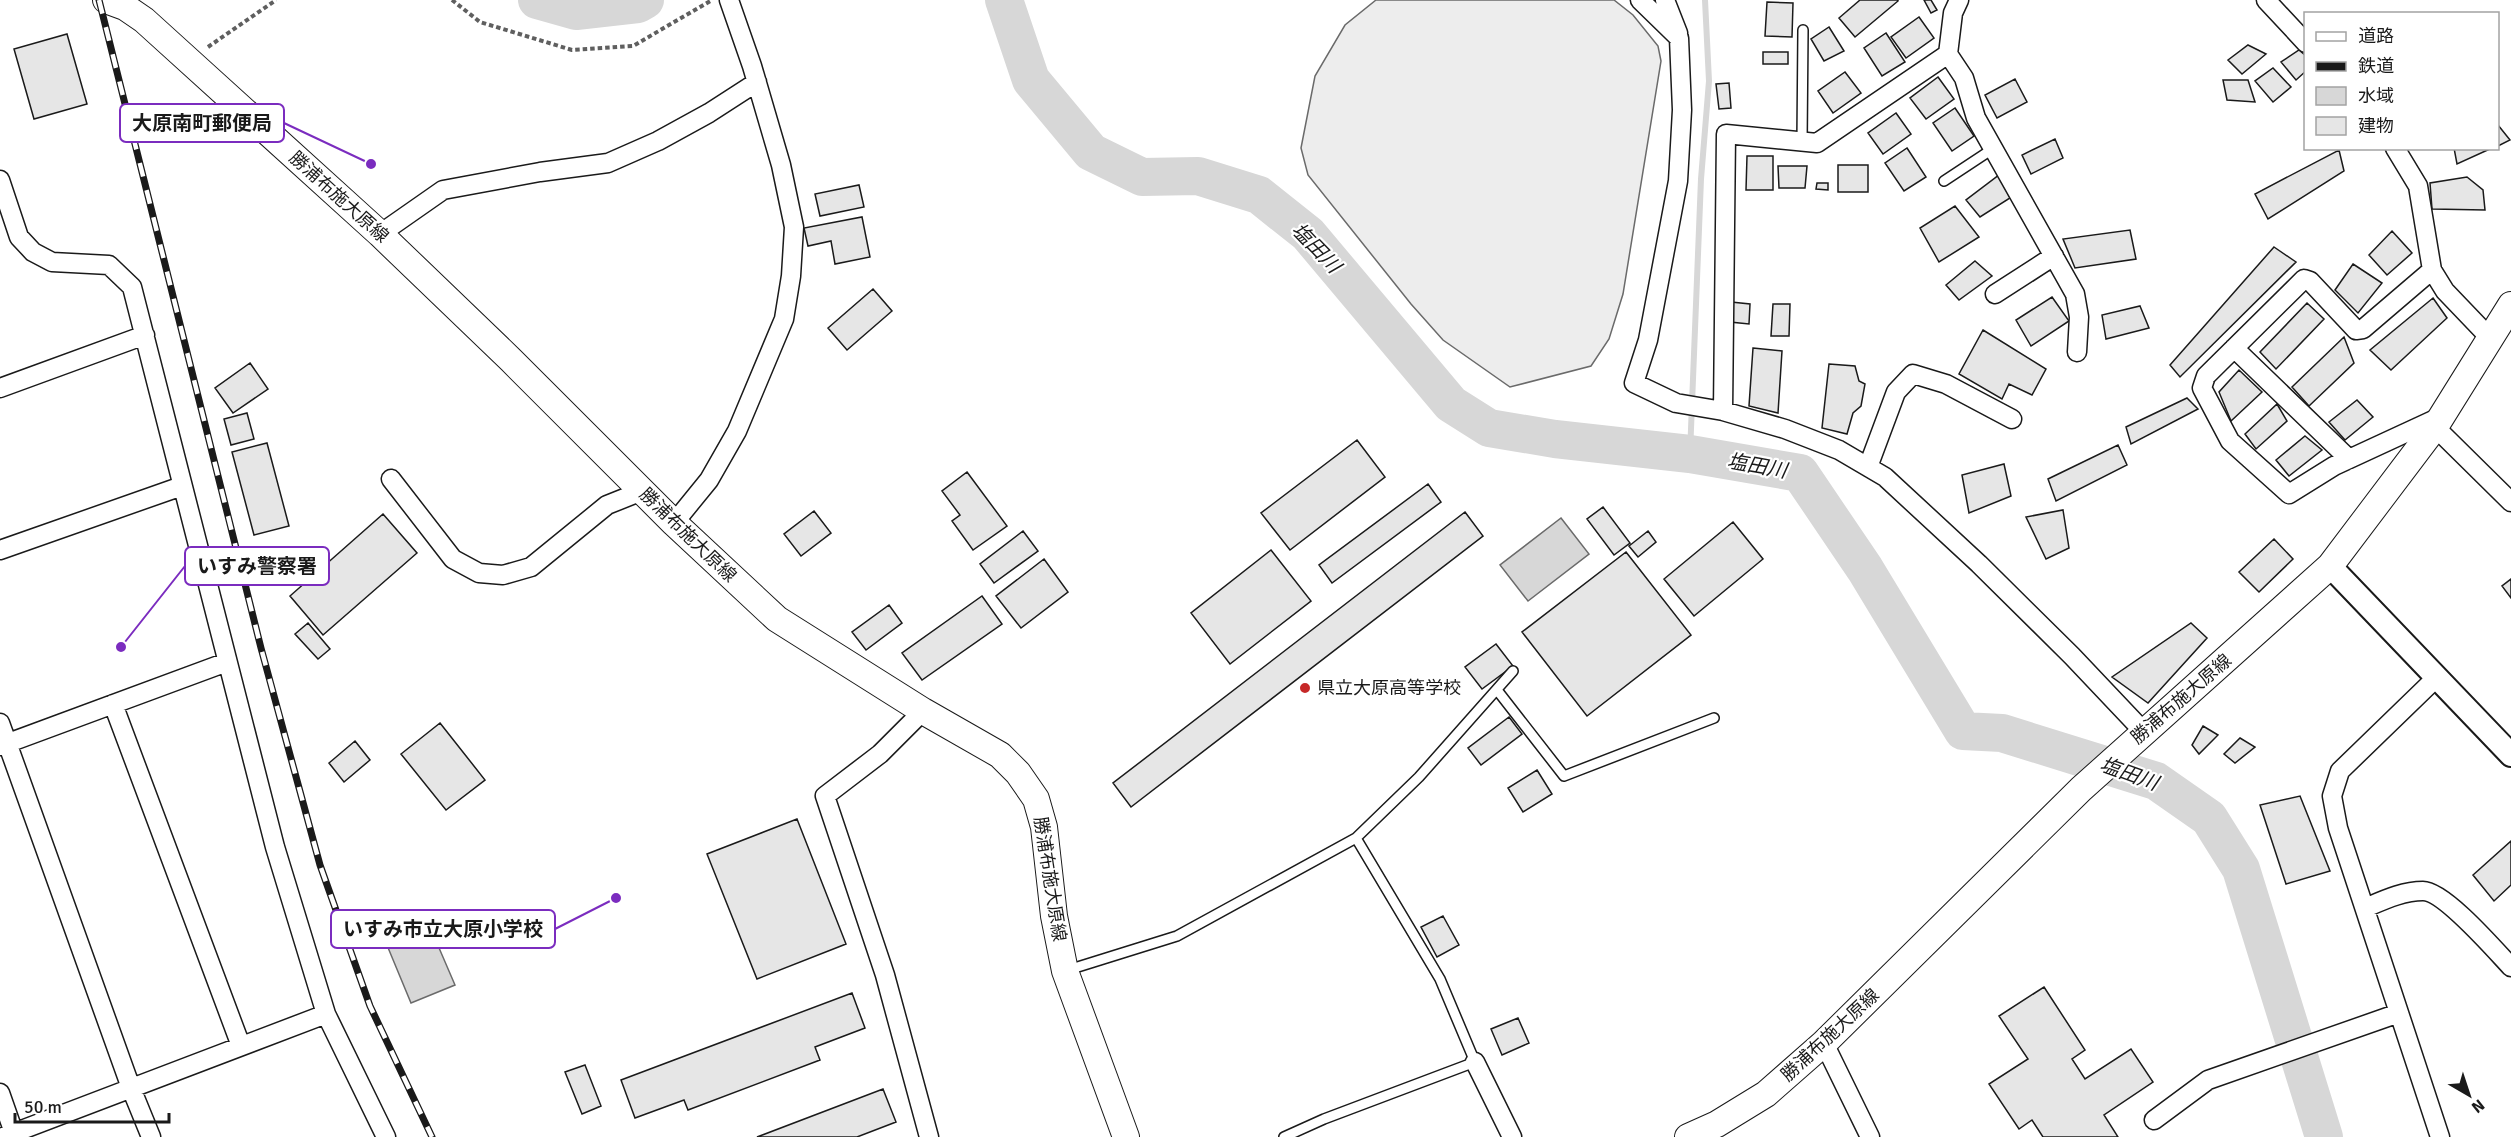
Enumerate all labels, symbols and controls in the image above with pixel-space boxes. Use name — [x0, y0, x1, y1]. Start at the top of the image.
legend — [2304, 12, 2499, 150]
text: 道路 — [2358, 25, 2394, 47]
text: 鉄道 — [2358, 55, 2394, 77]
text: 水域 — [2358, 85, 2394, 107]
callout: 大原南町郵便局 — [120, 104, 284, 142]
text: 大原南町郵便局 — [132, 111, 272, 136]
text: 建物 — [2358, 115, 2394, 137]
street label: 勝浦布施大原線 — [285, 147, 393, 247]
water label: 塩田川 — [1286, 218, 1347, 280]
water label: 塩田川 — [1725, 448, 1791, 484]
street label: 勝浦布施大原線 — [635, 483, 741, 587]
callout: いすみ警察署 — [185, 547, 329, 585]
text: いすみ警察署 — [197, 554, 317, 579]
street label: 勝浦布施大原線 — [2126, 649, 2236, 749]
place label: 県立大原高等学校 — [1317, 677, 1461, 699]
marker: 県立大原高等学校 — [1298, 681, 1312, 695]
water label: 塩田川 — [2097, 752, 2163, 797]
street label: 勝浦布施大原線 — [1029, 815, 1071, 943]
callout: いすみ市立大原小学校 — [331, 910, 555, 948]
text: いすみ市立大原小学校 — [343, 917, 543, 942]
street label: 勝浦布施大原線 — [1776, 984, 1884, 1086]
north arrow — [2439, 1065, 2499, 1125]
scale bar — [15, 1086, 170, 1124]
text: N — [2467, 1095, 2488, 1117]
text: 50 m — [24, 1096, 62, 1118]

